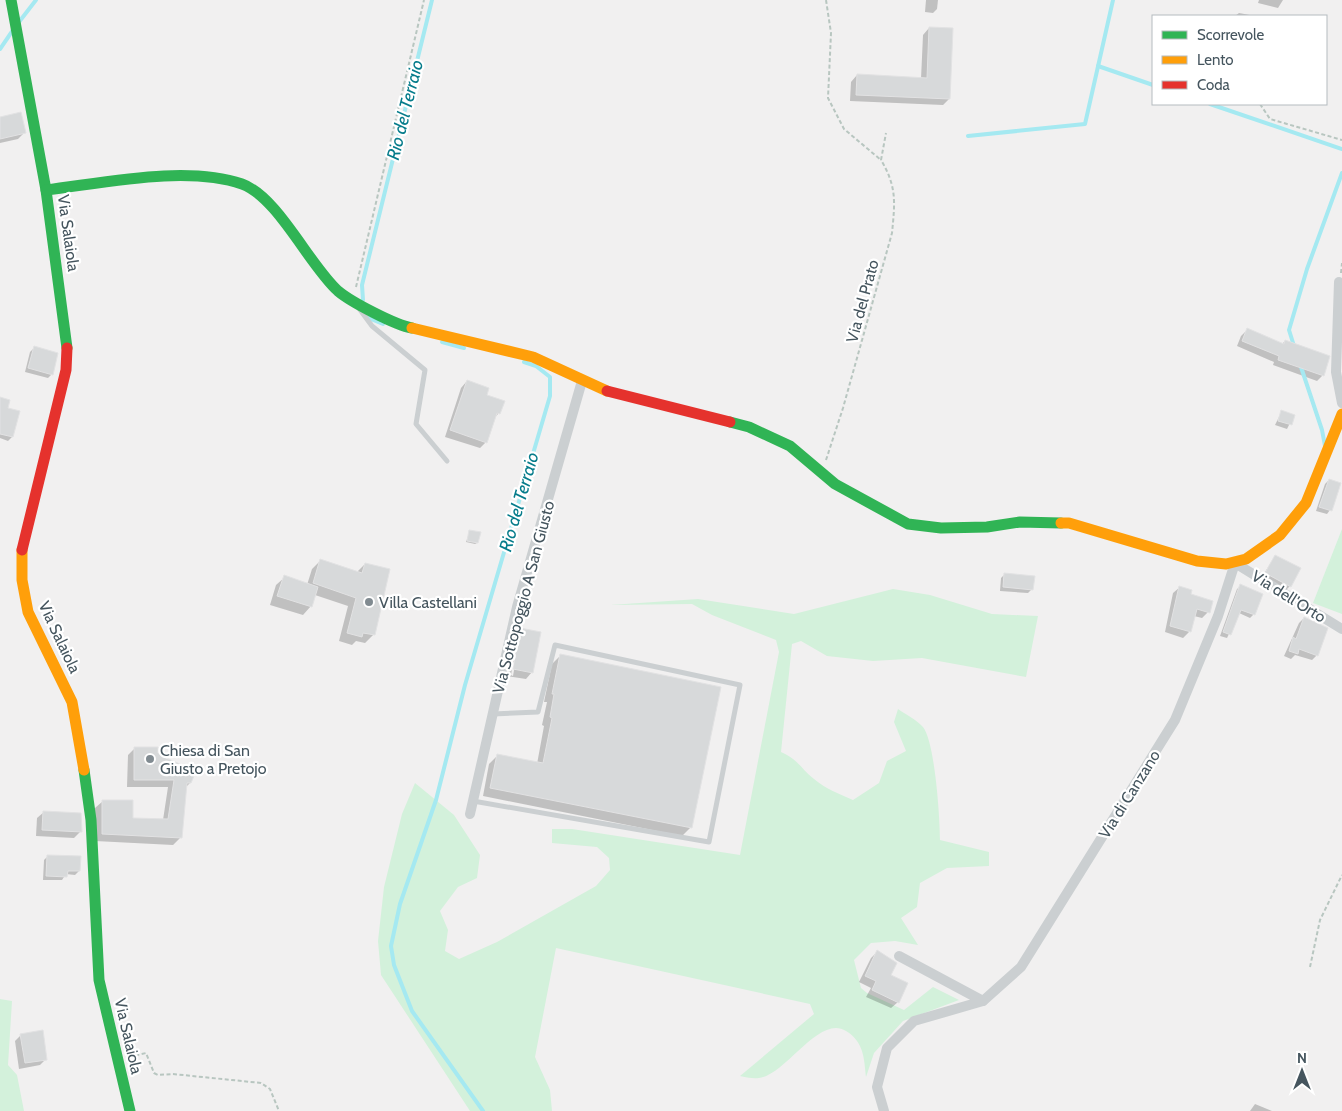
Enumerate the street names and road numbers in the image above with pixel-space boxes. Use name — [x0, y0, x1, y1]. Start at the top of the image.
street label: Via Salaiola — [54, 193, 83, 273]
street label: Via del Prato — [842, 257, 883, 345]
street label: Via Sottopoggio A San Giusto — [489, 499, 558, 696]
street label: Via dell'Orto — [1248, 566, 1329, 627]
street label: Via Salaiola — [35, 598, 85, 677]
street label: Via di Canzano — [1095, 746, 1164, 842]
street label: Via Salaiola — [111, 996, 147, 1076]

